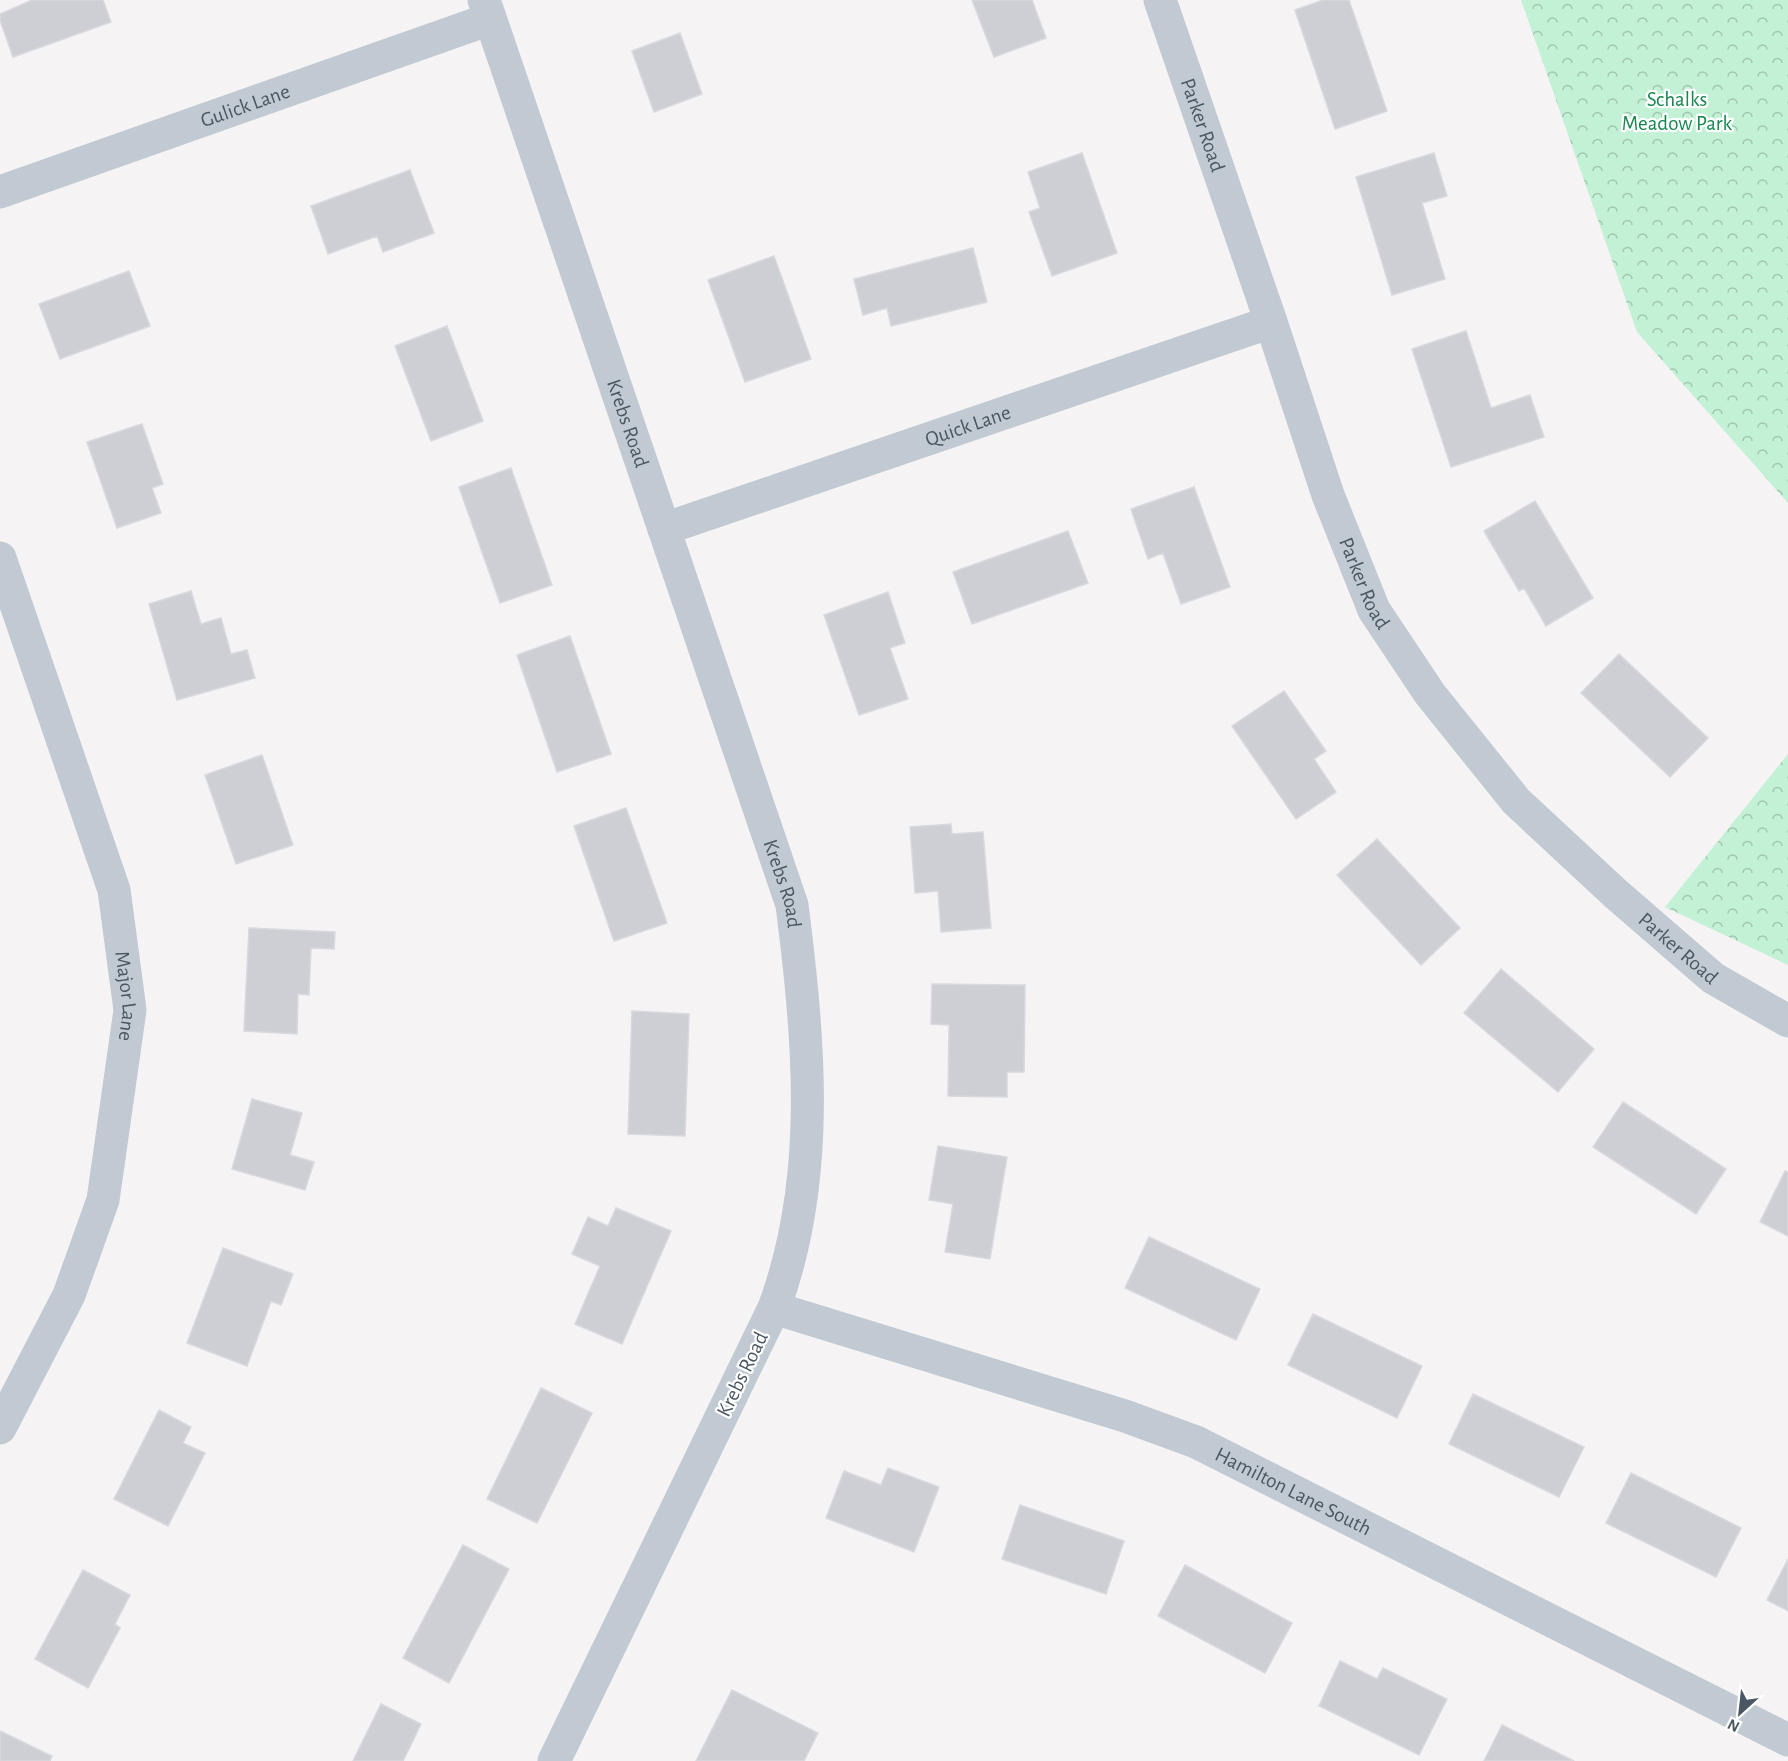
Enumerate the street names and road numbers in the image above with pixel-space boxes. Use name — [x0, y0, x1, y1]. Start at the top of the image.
street label: Parker Road — [1177, 75, 1228, 175]
street label: Gulick Lane — [198, 81, 293, 131]
street label: Krebs Road — [603, 377, 652, 470]
street label: Quick Lane — [922, 402, 1014, 450]
street label: Parker Road — [1335, 534, 1394, 633]
street label: Krebs Road — [759, 837, 805, 929]
street label: Parker Road — [1634, 909, 1722, 988]
street label: Major Lane — [111, 950, 140, 1042]
street label: Krebs Road — [713, 1328, 772, 1420]
street label: Hamilton Lane South — [1212, 1444, 1375, 1540]

